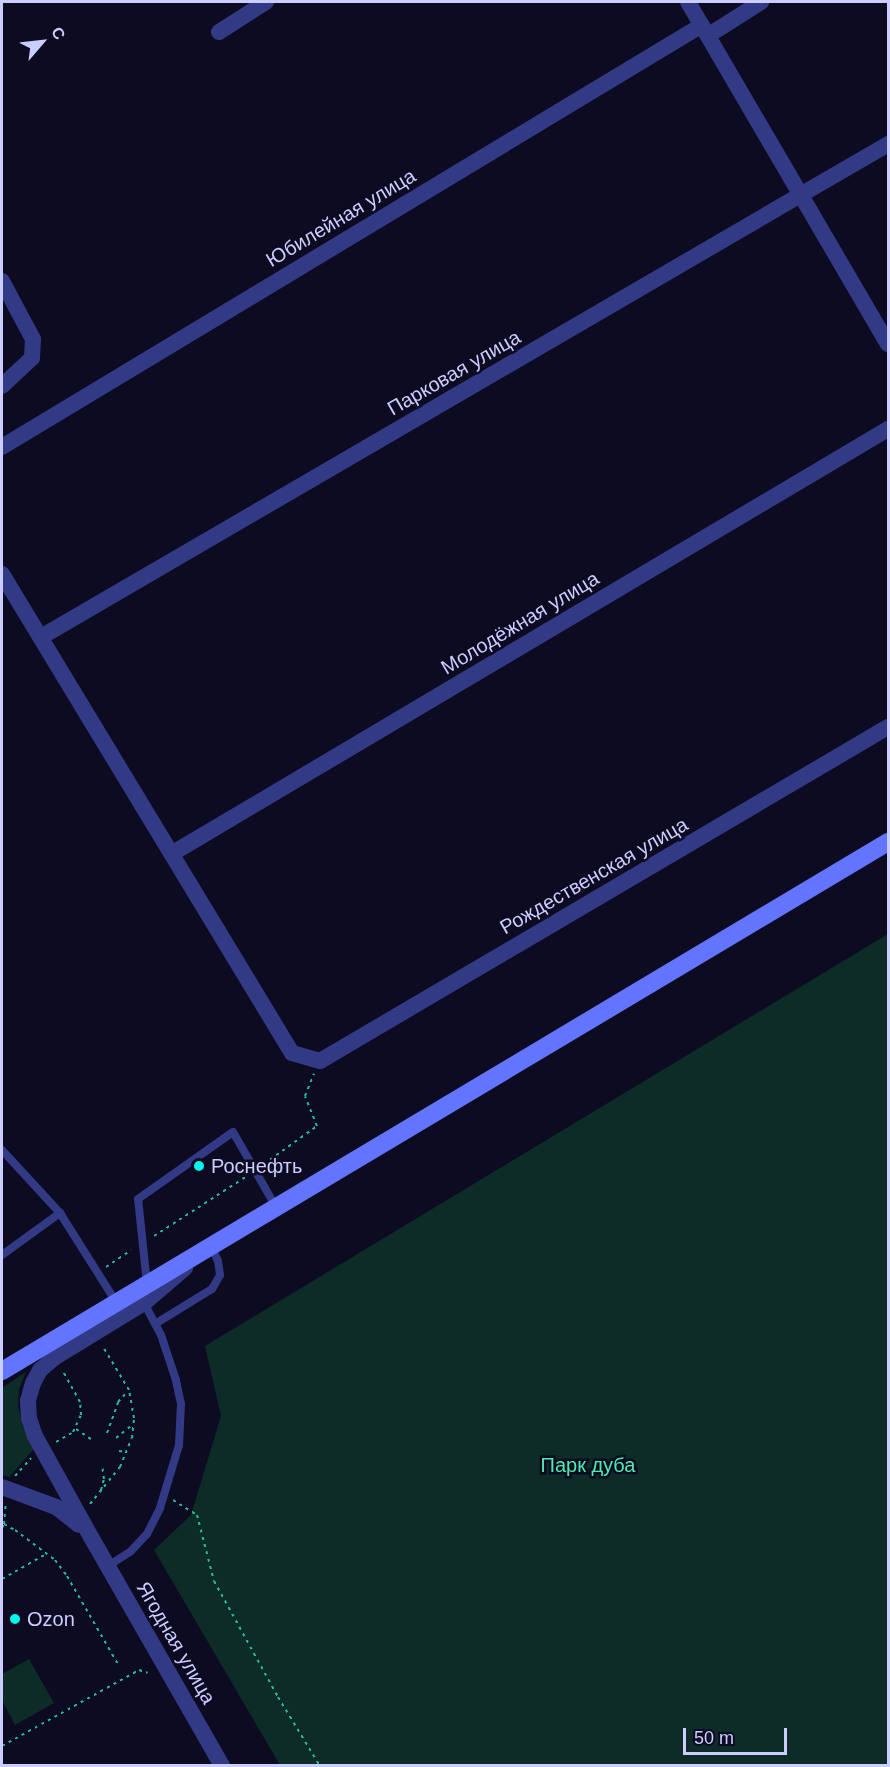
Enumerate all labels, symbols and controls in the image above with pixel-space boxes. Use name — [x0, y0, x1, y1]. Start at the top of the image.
north arrow — [12, 12, 72, 72]
text: С — [48, 24, 69, 42]
street label: Юбилейная улица — [262, 164, 420, 272]
street label: Парковая улица — [383, 325, 525, 421]
street label: Молодёжная улица — [437, 566, 603, 680]
street label: Рождественская улица — [496, 812, 692, 940]
place label: Роснефть — [211, 1154, 302, 1178]
marker: Роснефть — [192, 1159, 206, 1173]
park label: Парк дуба — [541, 1453, 635, 1477]
street label: Ягодная улица — [131, 1578, 221, 1708]
place label: Ozon — [27, 1607, 75, 1631]
marker: Ozon — [8, 1612, 22, 1626]
scale bar — [686, 1716, 790, 1754]
text: 50 m — [694, 1728, 734, 1748]

